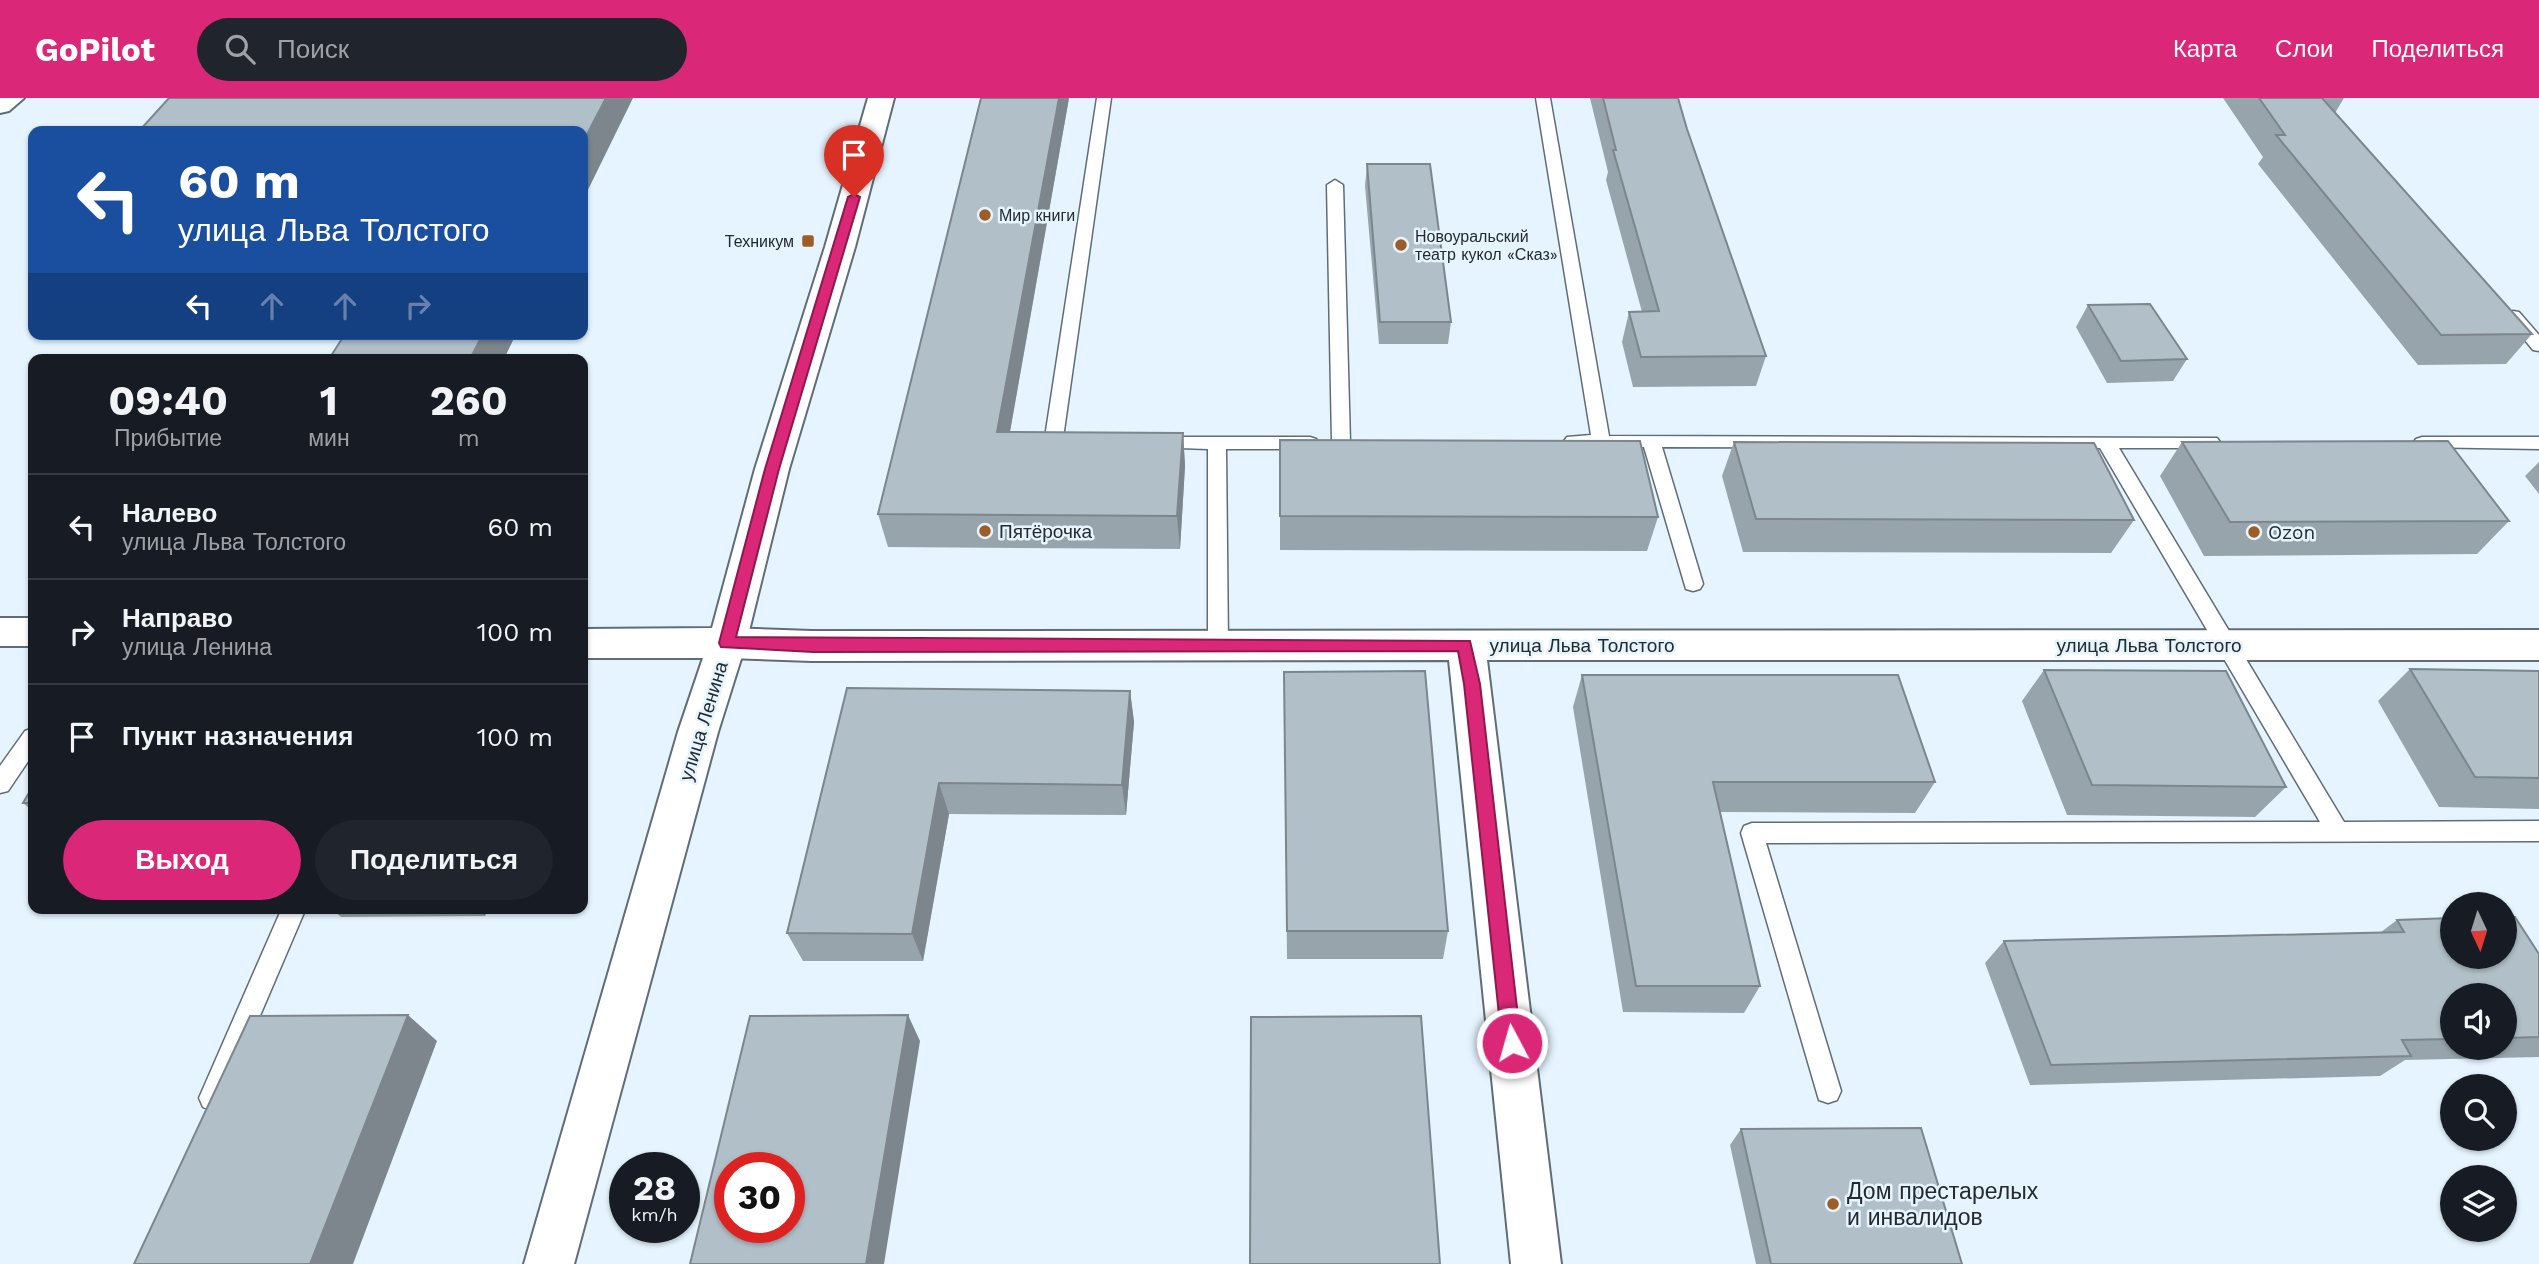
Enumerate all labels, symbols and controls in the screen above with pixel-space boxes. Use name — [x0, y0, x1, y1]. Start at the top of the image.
search box — [197, 18, 687, 81]
text: GoPilot — [35, 30, 155, 69]
icon: search — [221, 30, 259, 68]
text: Поиск — [277, 34, 349, 64]
text: Карта — [2173, 35, 2237, 63]
text: Слои — [2275, 35, 2333, 63]
text: Поделиться — [2371, 35, 2504, 63]
pin — [824, 125, 884, 197]
icon: arrive — [835, 136, 873, 174]
text: 60 m — [178, 152, 300, 210]
icon: left — [63, 154, 154, 245]
place label: Мир книги — [999, 206, 1075, 225]
marker: Мир книги — [977, 207, 993, 223]
text: улица Льва Толстого — [178, 211, 490, 249]
place label: Новоуральский театр кукол «Сказ» — [1415, 227, 1558, 264]
place label: Техникум — [725, 232, 794, 251]
marker: Техникум — [800, 233, 816, 249]
marker: Новоуральский театр кукол «Сказ» — [1393, 237, 1409, 253]
icon: left — [180, 287, 218, 325]
icon: ahead — [253, 287, 291, 325]
icon: ahead — [326, 287, 364, 325]
icon: right — [399, 287, 437, 325]
text: 09:40 — [108, 376, 228, 425]
text: 1 — [320, 376, 338, 425]
text: 260 — [430, 376, 508, 425]
text: Прибытие — [114, 425, 222, 452]
text: мин — [308, 425, 350, 452]
text: m — [458, 425, 480, 452]
text: Налево — [122, 498, 217, 528]
icon: left — [63, 508, 101, 546]
text: 60 m — [487, 512, 553, 542]
place label: Пятёрочка — [999, 520, 1093, 543]
place label: Ozon — [2268, 521, 2315, 544]
marker: Пятёрочка — [977, 523, 993, 539]
marker: Ozon — [2246, 524, 2262, 540]
text: улица Льва Толстого — [122, 529, 346, 556]
text: Направо — [122, 603, 233, 633]
icon: right — [63, 613, 101, 651]
text: 100 m — [477, 617, 553, 647]
text: улица Ленина — [122, 634, 272, 661]
street label: улица Льва Толстого — [1490, 634, 1675, 657]
street label: улица Льва Толстого — [2057, 634, 2242, 657]
street label: улица Ленина — [674, 658, 733, 784]
icon: arrive — [63, 718, 101, 756]
text: Пункт назначения — [122, 721, 353, 751]
text: 100 m — [477, 722, 553, 752]
button: Выход — [63, 820, 301, 900]
button: Поделиться — [315, 820, 553, 900]
north arrow — [2440, 892, 2516, 970]
map controls — [2440, 892, 2517, 1242]
button: sound — [2440, 983, 2517, 1060]
position arrow — [1475, 1006, 1549, 1080]
button: search — [2440, 1074, 2517, 1151]
speed limit sign: 30 — [714, 1152, 805, 1243]
button: layers — [2440, 1165, 2517, 1242]
text: 28 — [633, 1167, 676, 1209]
place label: Дом престарелых и инвалидов — [1847, 1178, 2039, 1231]
marker: Дом престарелых и инвалидов — [1825, 1196, 1841, 1212]
text: km/h — [631, 1204, 678, 1225]

